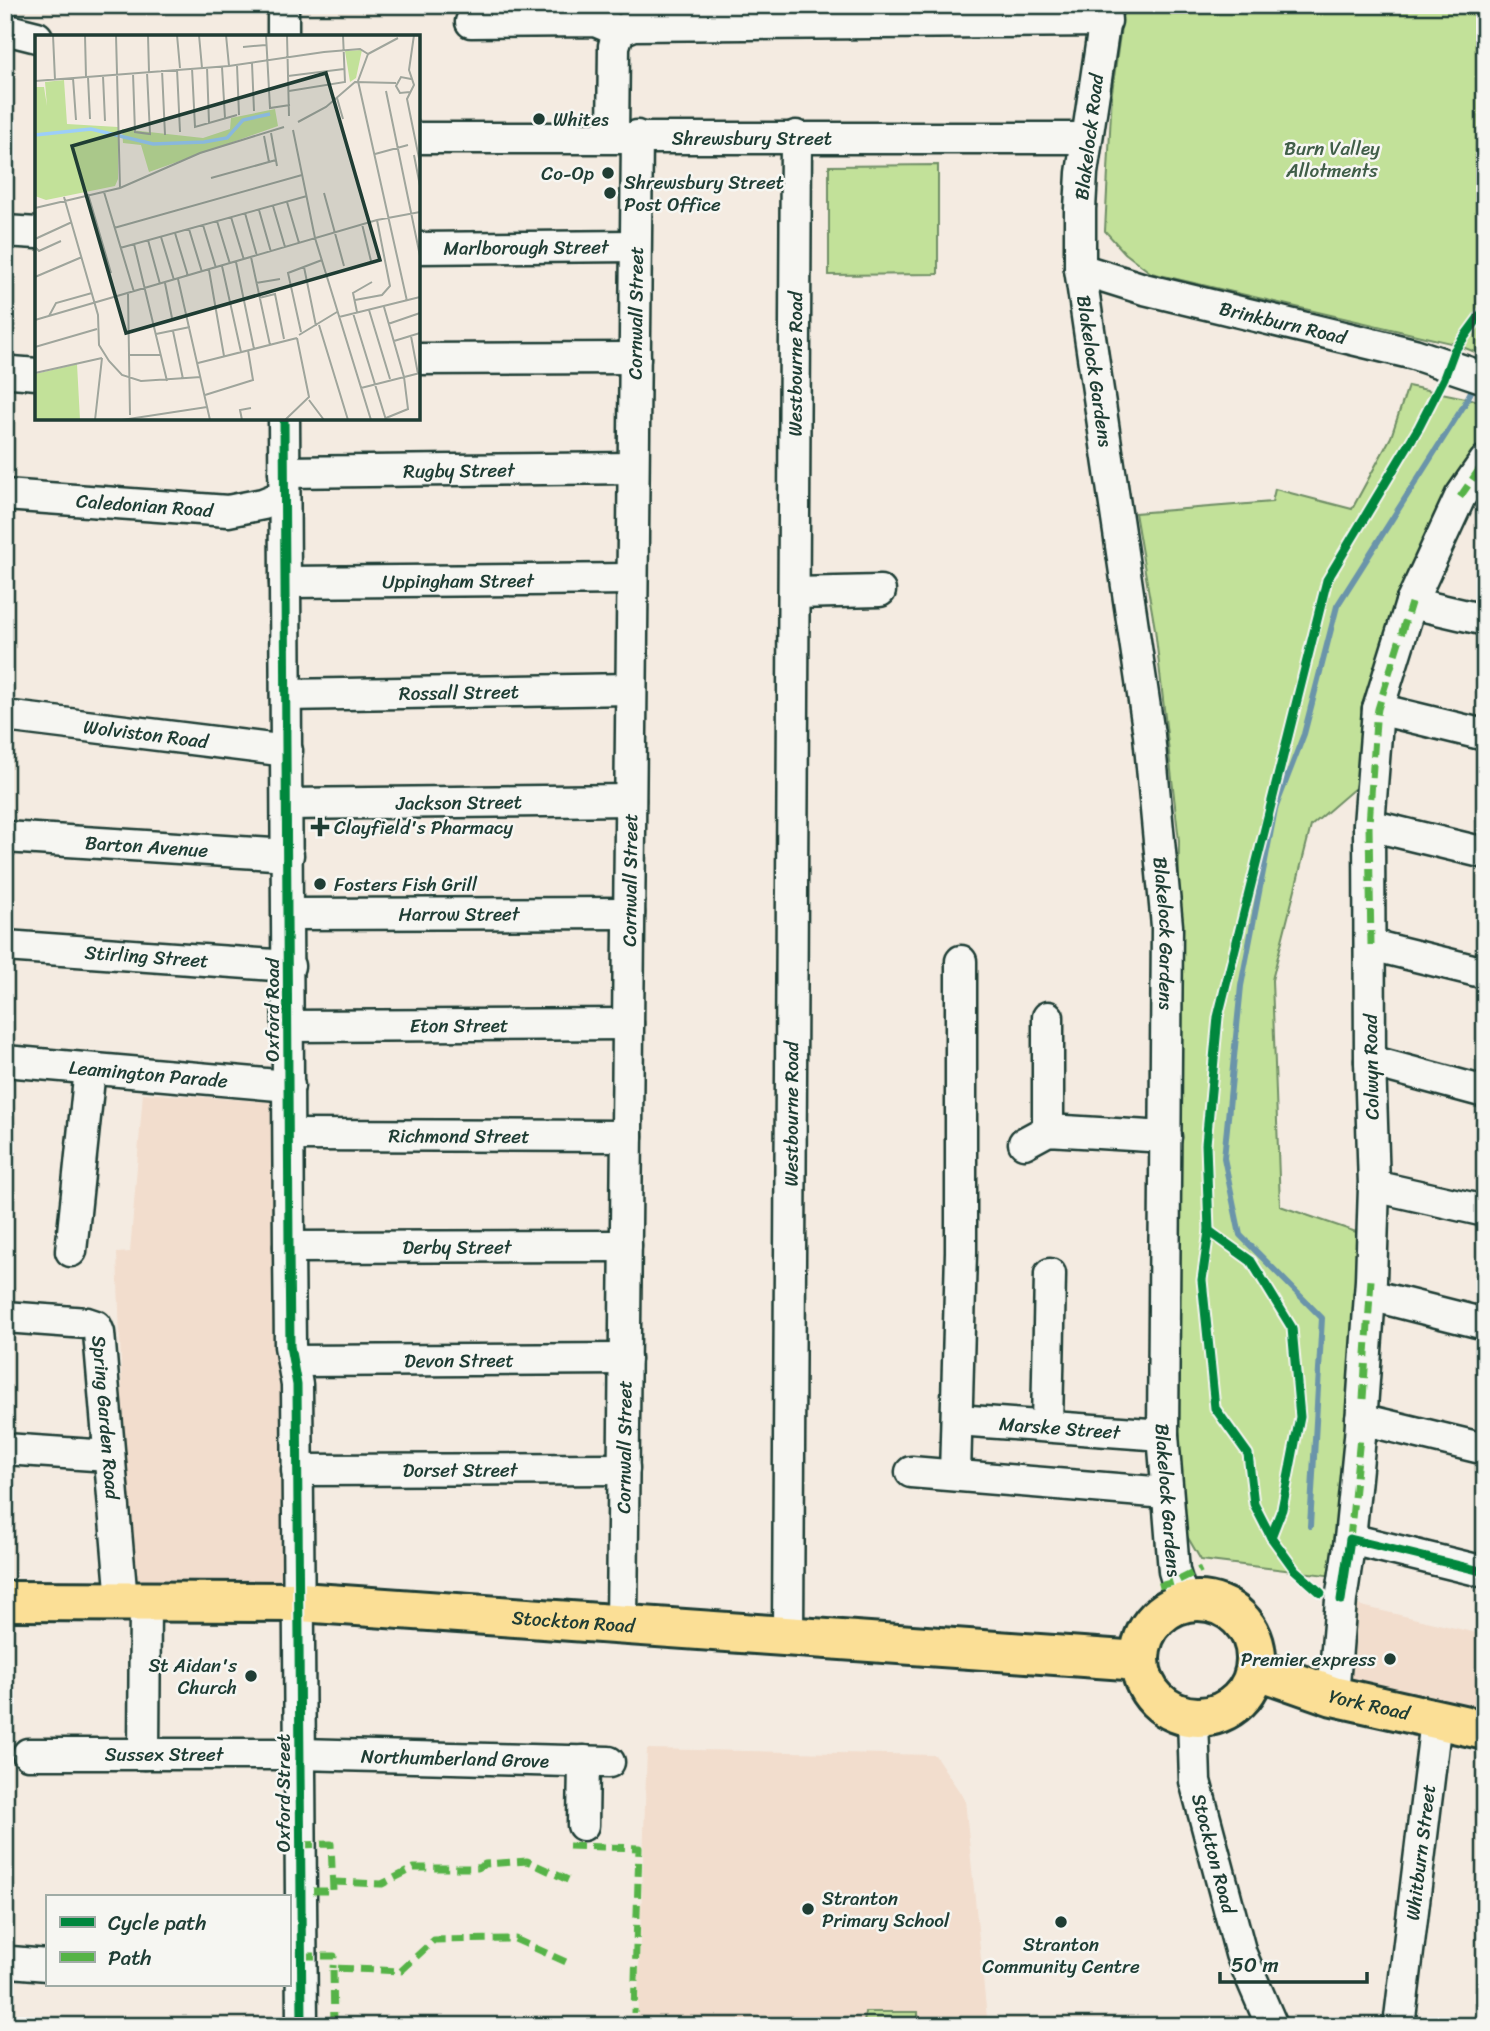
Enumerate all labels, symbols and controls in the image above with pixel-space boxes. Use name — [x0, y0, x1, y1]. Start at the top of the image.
inset map — [35, 35, 420, 420]
street label: Blakelock Road — [1065, 70, 1113, 202]
place label: Whites — [553, 103, 609, 136]
marker: Whites — [531, 111, 547, 127]
street label: Shrewsbury Street — [672, 122, 832, 155]
park label: Burn Valley Allotments — [1284, 132, 1380, 187]
place label: Co-Op — [541, 157, 594, 190]
marker: Co-Op — [600, 165, 616, 181]
place label: Shrewsbury Street Post Office — [624, 166, 784, 221]
marker: Shrewsbury Street Post Office — [602, 185, 618, 201]
street label: Marlborough Street — [443, 230, 610, 264]
street label: Cornwall Street — [618, 246, 652, 380]
street label: Westbourne Road — [778, 289, 812, 437]
street label: Brinkburn Road — [1216, 291, 1352, 354]
street label: Blakelock Gardens — [1068, 293, 1123, 449]
street label: Rugby Street — [403, 453, 516, 487]
street label: Caledonian Road — [75, 484, 215, 526]
street label: Uppingham Street — [382, 563, 535, 598]
street label: Rossall Street — [399, 674, 519, 710]
street label: Wolviston Road — [82, 709, 212, 758]
street label: Jackson Street — [395, 785, 522, 819]
place label: Clayfield's Pharmacy — [334, 811, 513, 844]
street label: Cornwall Street — [612, 813, 647, 947]
marker: Clayfield's Pharmacy — [312, 819, 328, 835]
street label: Barton Avenue — [84, 826, 210, 866]
street label: Blakelock Gardens — [1144, 855, 1184, 1010]
place label: Fosters Fish Grill — [334, 868, 478, 901]
marker: Fosters Fish Grill — [312, 876, 328, 892]
street label: Harrow Street — [398, 897, 521, 930]
street label: Stirling Street — [84, 935, 210, 977]
street label: Oxford Road — [256, 957, 289, 1062]
street label: Eton Street — [410, 1008, 508, 1042]
street label: Colwyn Road — [1354, 1013, 1388, 1120]
street label: Westbourne Road — [774, 1039, 808, 1187]
street label: Leamington Parade — [68, 1050, 229, 1097]
street label: Richmond Street — [388, 1119, 530, 1152]
street label: Derby Street — [402, 1230, 513, 1263]
street label: Spring Garden Road — [83, 1334, 130, 1502]
street label: Devon Street — [404, 1343, 514, 1377]
street label: Cornwall Street — [607, 1380, 641, 1514]
street label: Marske Street — [998, 1407, 1123, 1448]
street label: Blakelock Gardens — [1146, 1423, 1191, 1581]
street label: Dorset Street — [403, 1453, 519, 1486]
street label: Stockton Road — [511, 1600, 638, 1642]
place label: Premier express — [1241, 1643, 1376, 1676]
place label: St Aidan's Church — [148, 1649, 237, 1704]
marker: Premier express — [1382, 1651, 1398, 1667]
marker: St Aidan's Church — [243, 1668, 259, 1684]
street label: York Road — [1326, 1679, 1415, 1730]
street label: Oxford Street — [267, 1734, 300, 1852]
street label: Sussex Street — [105, 1738, 225, 1771]
street label: Northumberland Grove — [360, 1739, 549, 1777]
street label: Whitburn Street — [1395, 1782, 1445, 1922]
street label: Stockton Road — [1182, 1790, 1247, 1919]
place label: Stranton Primary School — [822, 1882, 950, 1937]
legend — [46, 1895, 290, 1986]
marker: Stranton Primary School — [800, 1901, 816, 1917]
text: Cycle path — [108, 1904, 207, 1942]
marker: Stranton Community Centre — [1053, 1914, 1069, 1930]
place label: Stranton Community Centre — [982, 1928, 1140, 1983]
text: Path — [108, 1939, 151, 1977]
scale bar — [1220, 1940, 1368, 1984]
text: 50 m — [1231, 1946, 1279, 1984]

